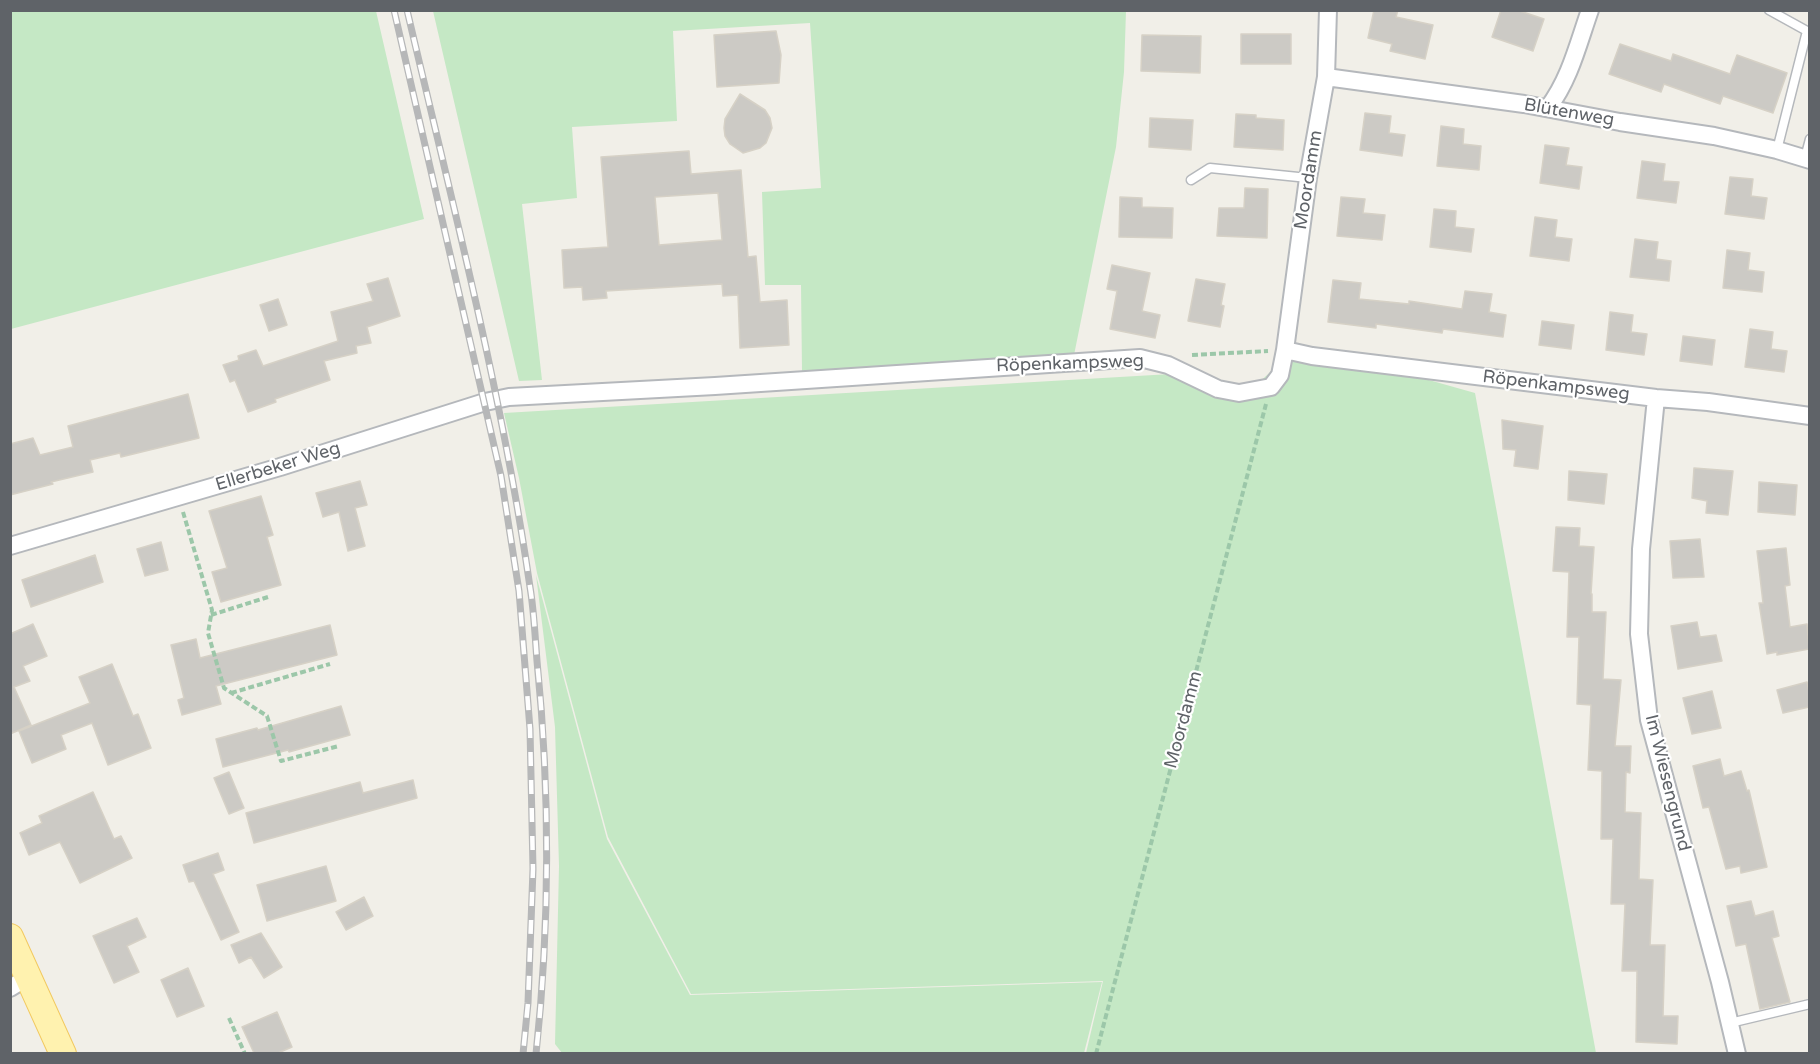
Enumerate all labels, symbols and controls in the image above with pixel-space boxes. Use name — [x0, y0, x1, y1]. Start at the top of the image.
street label: Blütenweg — [1522, 94, 1616, 132]
street label: Moordamm — [1290, 129, 1328, 231]
street label: Röpenkampsweg — [996, 351, 1144, 377]
street label: Röpenkampsweg — [1481, 366, 1631, 406]
street label: Ellerbeker Weg — [213, 438, 343, 496]
street label: Moordamm — [1161, 669, 1207, 771]
street label: Im Wiesengrund — [1640, 712, 1694, 854]

